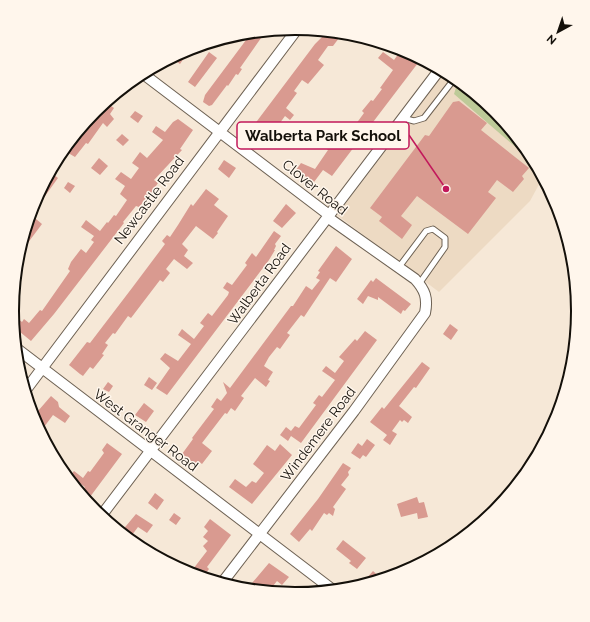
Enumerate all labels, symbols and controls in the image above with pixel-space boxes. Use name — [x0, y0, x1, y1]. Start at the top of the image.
north arrow — [538, 12, 578, 52]
text: N — [544, 32, 559, 47]
callout: Walberta Park School — [237, 122, 409, 149]
text: Walberta Park School — [245, 127, 401, 145]
street label: Newcastle Road — [111, 153, 187, 247]
street label: Clover Road — [279, 156, 351, 218]
street label: Walberta Road — [224, 240, 294, 328]
street label: Windemere Road — [277, 384, 359, 484]
street label: West Granger Road — [91, 386, 201, 474]

